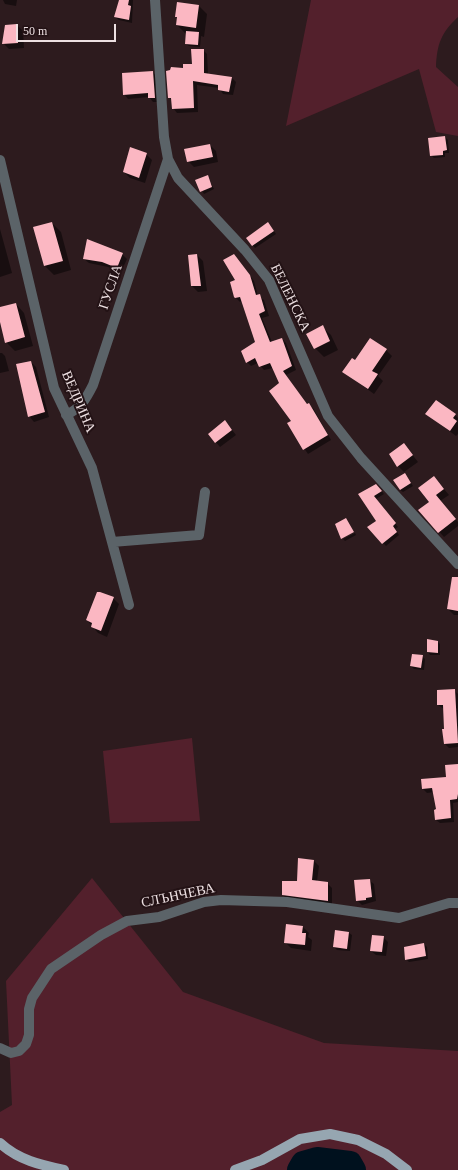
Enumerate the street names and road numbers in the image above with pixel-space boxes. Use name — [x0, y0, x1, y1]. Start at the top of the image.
street label: БЕЛЕНСКА — [266, 261, 314, 335]
street label: ГУСЛА — [95, 262, 127, 312]
street label: ВЕДРИНА — [57, 369, 99, 435]
street label: СЛЪНЧЕВА — [140, 880, 216, 912]

